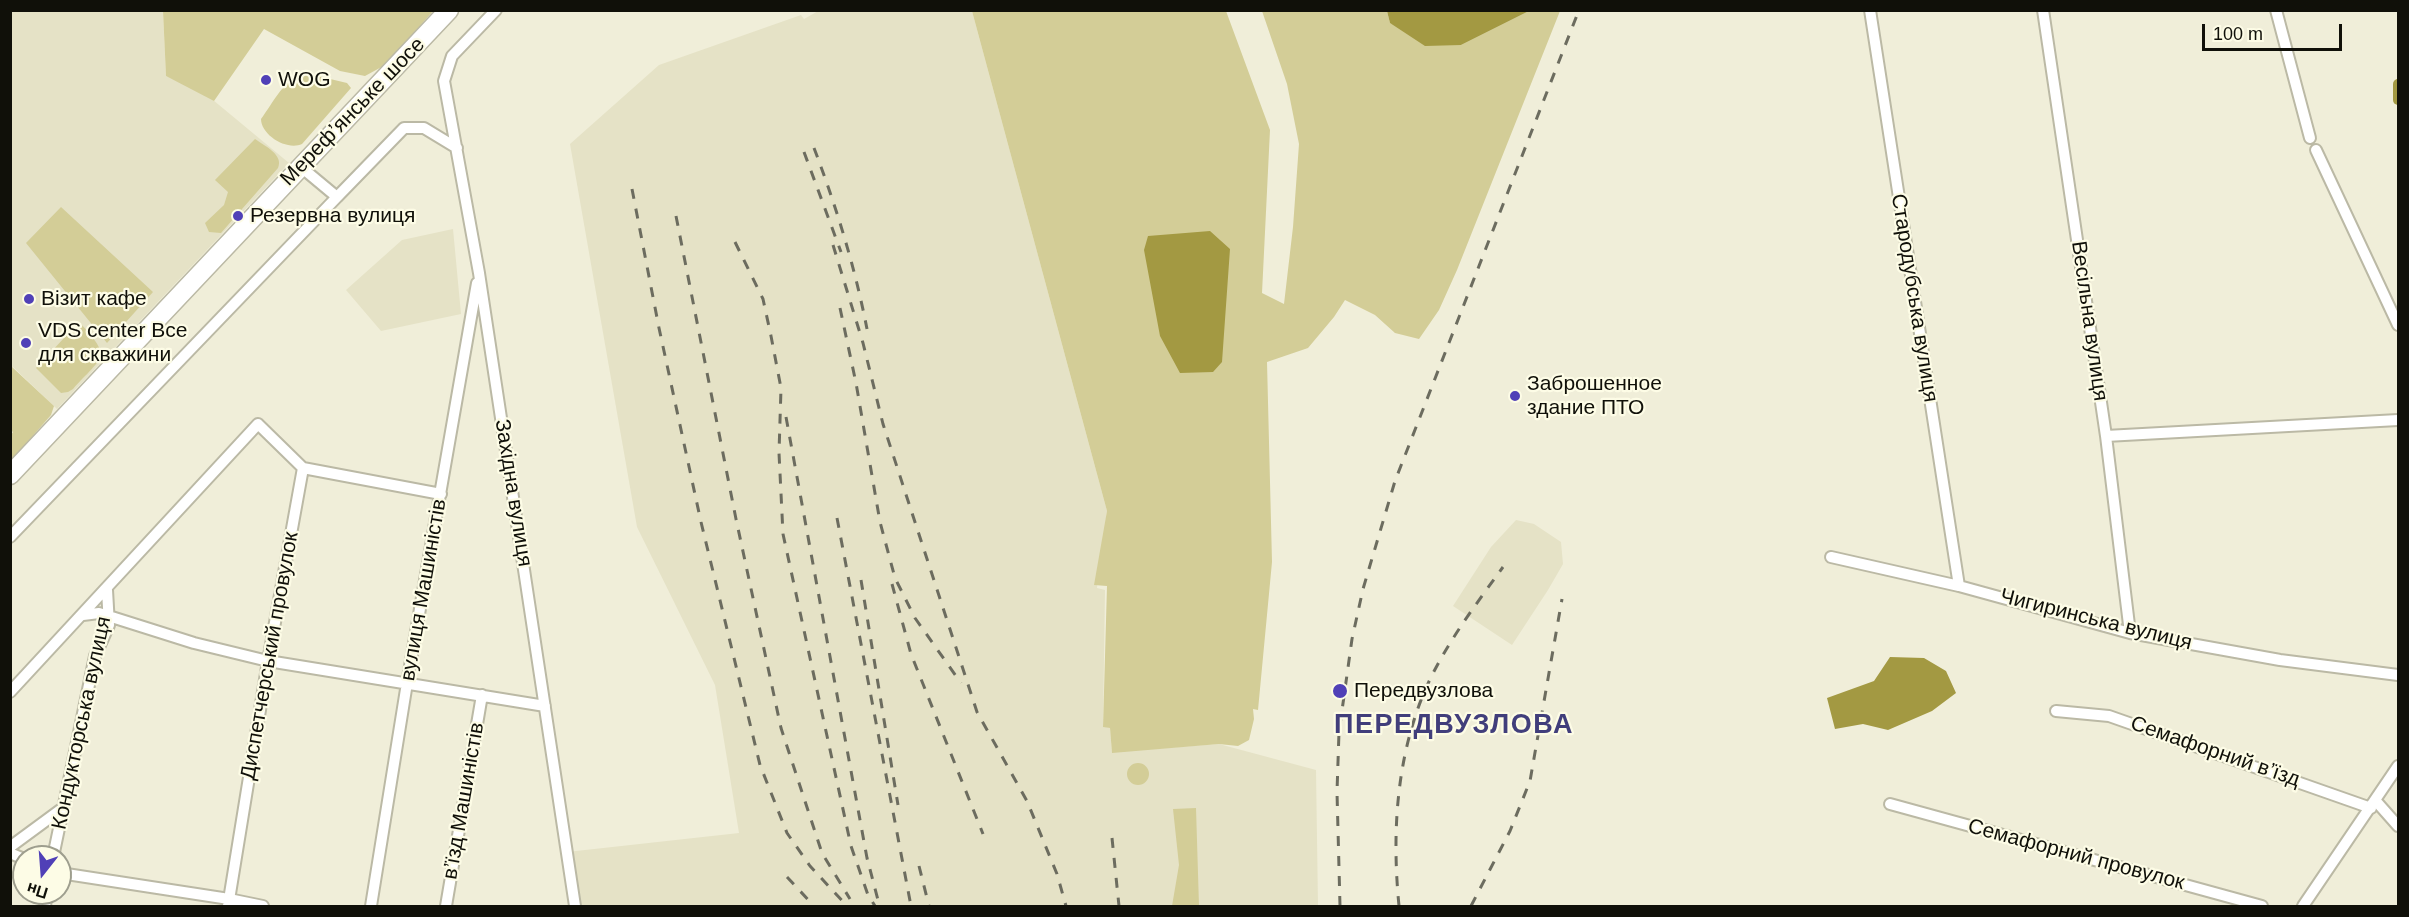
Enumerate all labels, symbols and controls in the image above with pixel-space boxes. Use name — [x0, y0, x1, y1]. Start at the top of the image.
scale bar — [2205, 12, 2344, 50]
text: 100 m — [2213, 24, 2263, 44]
street label: Мереф’янське шосе — [276, 32, 430, 192]
place label: WOG — [278, 67, 330, 93]
marker: WOG — [259, 73, 273, 87]
street label: Стародубська вулиця — [1885, 192, 1943, 404]
place label: Резервна вулиця — [250, 203, 415, 229]
marker: Резервна вулиця — [231, 209, 245, 223]
street label: Весільна вулиця — [2065, 239, 2113, 403]
place label: Візит кафе — [41, 286, 147, 312]
marker: Візит кафе — [22, 292, 36, 306]
place label: VDS center Все для скважини — [38, 318, 187, 368]
marker: VDS center Все для скважини — [19, 336, 33, 350]
place label: Заброшенное здание ПТО — [1527, 371, 1662, 421]
marker: Заброшенное здание ПТО — [1508, 389, 1522, 403]
street label: Західна вулиця — [489, 417, 537, 569]
street label: вулиця Машиністів — [396, 497, 452, 683]
street label: Диспетчерський провулок — [236, 530, 304, 782]
street label: Чигиринська вулиця — [1997, 584, 2195, 656]
street label: Кондукторська вулиця — [47, 614, 117, 832]
place label: Передвузлова — [1354, 678, 1493, 704]
marker: Передвузлова — [1331, 682, 1349, 700]
district label: ПЕРЕДВУЗЛОВА — [1334, 710, 1574, 742]
street label: Семафорний в’їзд — [2127, 711, 2303, 793]
street label: в’їзд Машиністів — [438, 720, 490, 882]
street label: Семафорний провулок — [1965, 814, 2187, 896]
north arrow — [12, 845, 72, 905]
text: Пн — [25, 880, 50, 902]

